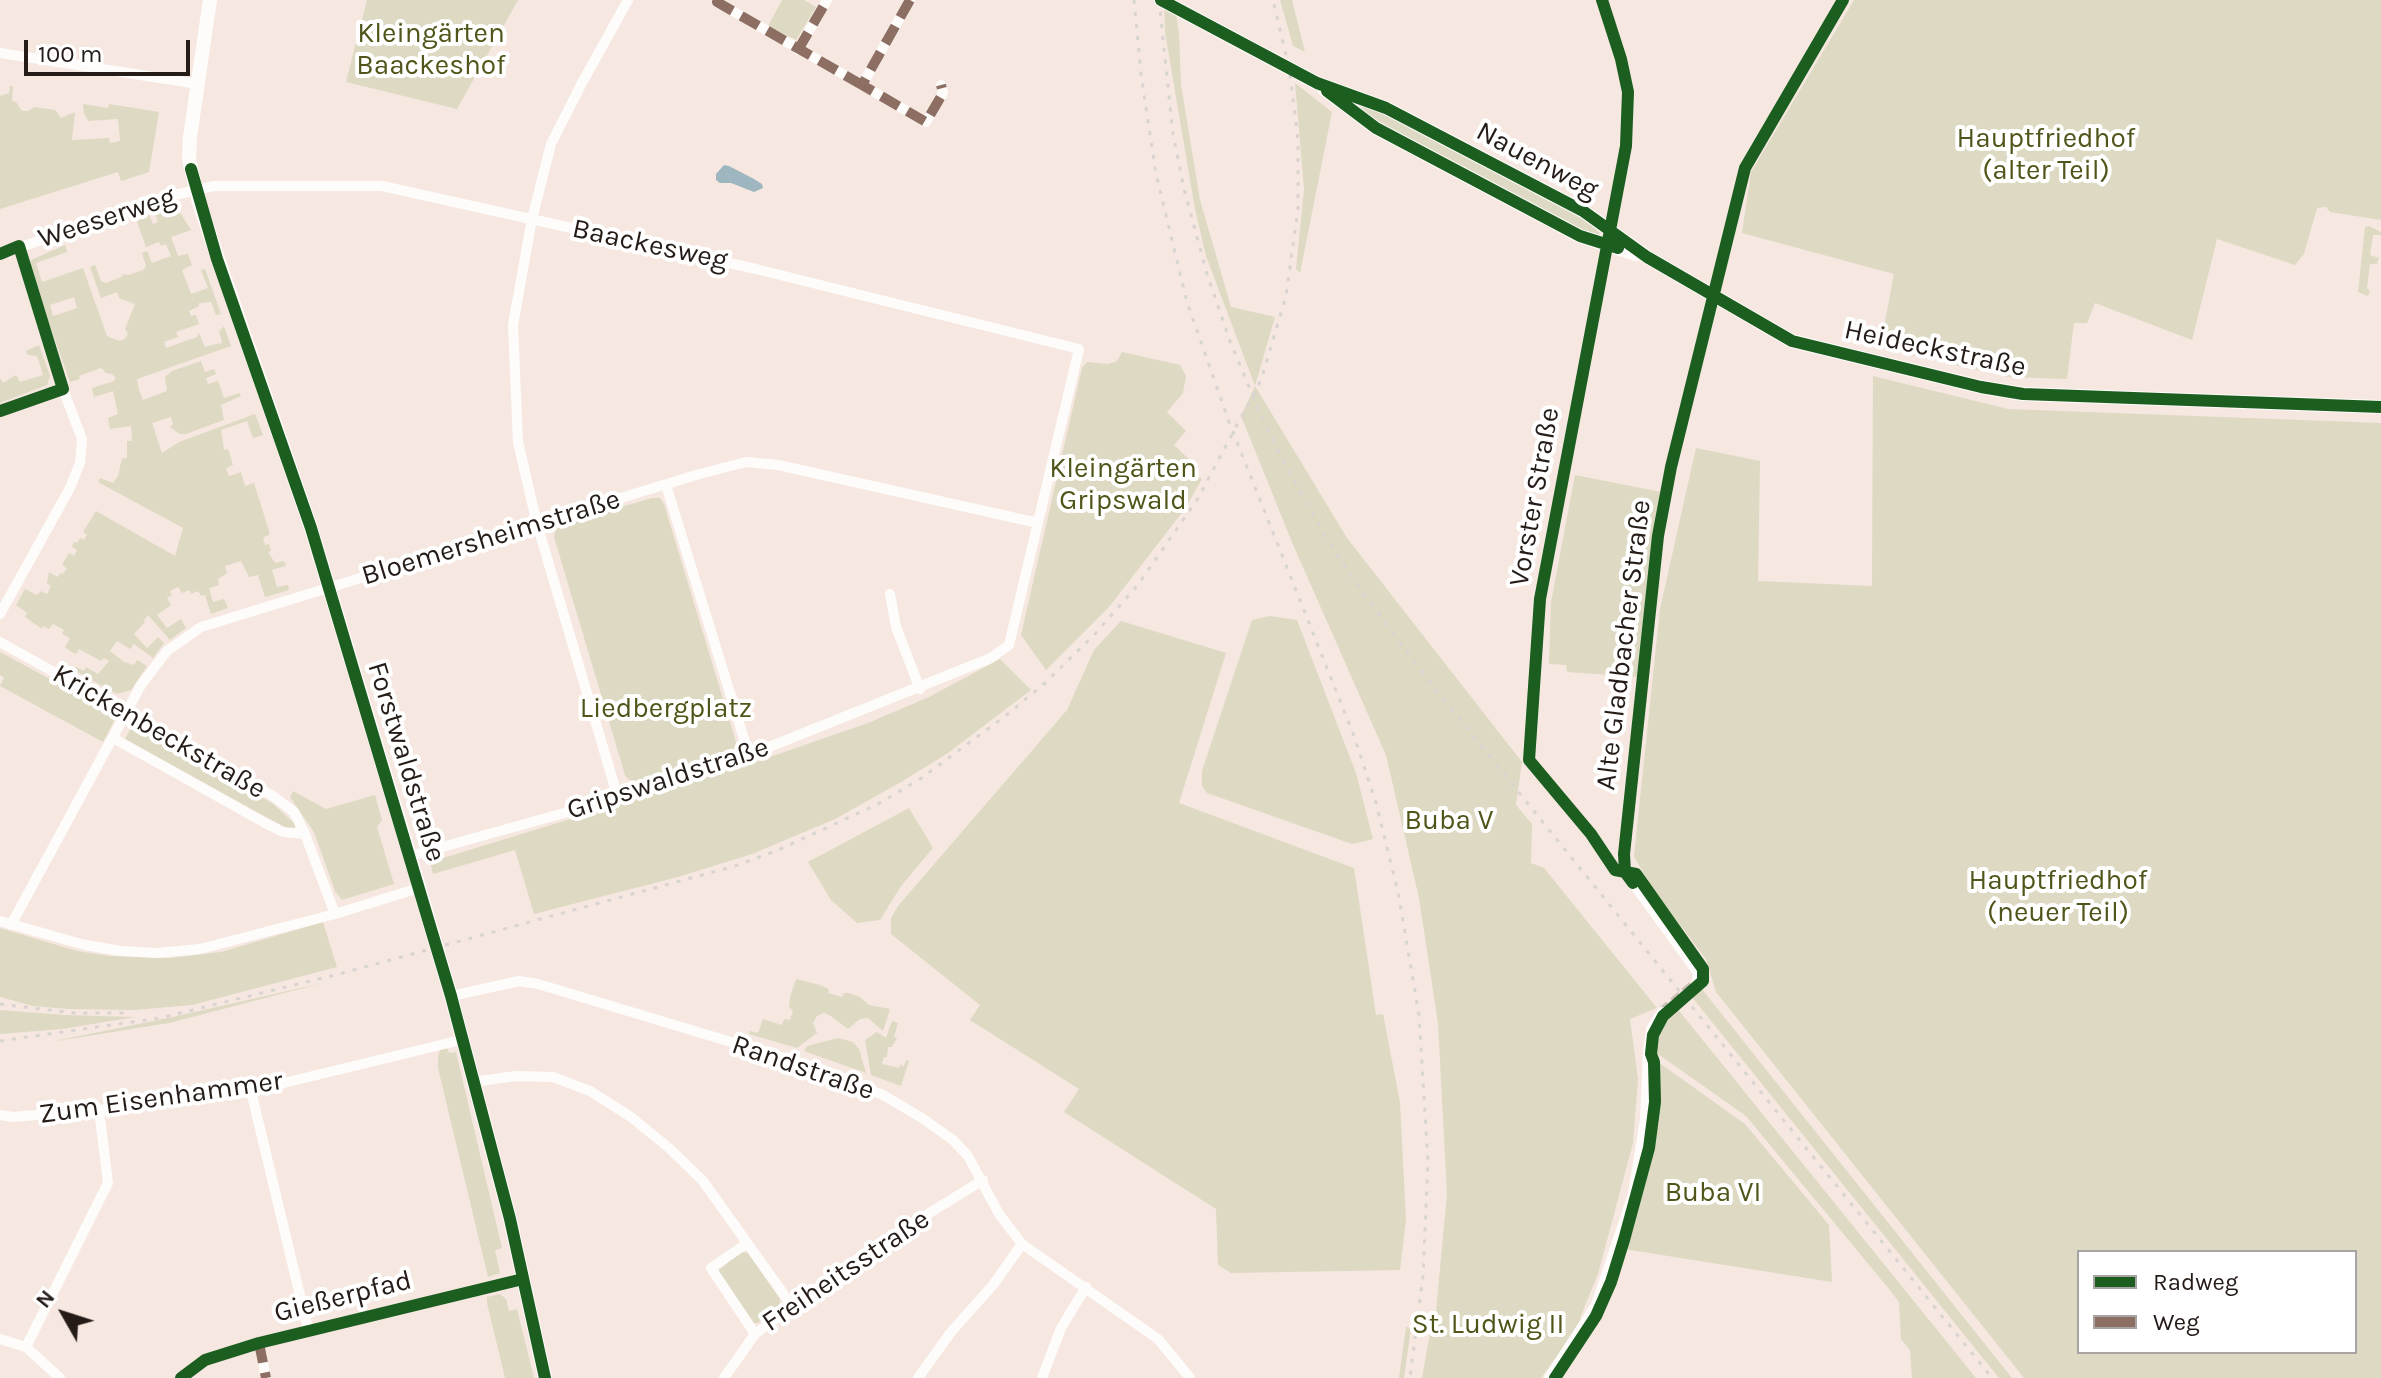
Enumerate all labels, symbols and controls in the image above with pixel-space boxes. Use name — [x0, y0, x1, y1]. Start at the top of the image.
park label: Kleingärten Baackeshof — [356, 17, 506, 83]
scale bar — [28, 24, 194, 74]
text: 100 m — [38, 40, 103, 68]
street label: Nauenweg — [1470, 115, 1604, 207]
park label: Hauptfriedhof (alter Teil) — [1957, 122, 2135, 188]
street label: Weeserweg — [34, 180, 180, 256]
street label: Baackesweg — [569, 212, 731, 278]
street label: Heideckstraße — [1841, 313, 2029, 385]
street label: Vorster Straße — [1503, 405, 1567, 589]
park label: Kleingärten Gripswald — [1049, 452, 1197, 518]
street label: Bloemersheimstraße — [358, 483, 624, 593]
street label: Alte Gladbacher Straße — [1590, 498, 1658, 792]
street label: Krickenbeckstraße — [46, 657, 272, 807]
street label: Forstwaldstraße — [360, 658, 452, 866]
park label: Liedbergplatz — [580, 692, 752, 726]
street label: Gripswaldstraße — [563, 731, 773, 827]
park label: Buba V — [1405, 804, 1493, 838]
park label: Hauptfriedhof (neuer Teil) — [1969, 864, 2147, 930]
street label: Randstraße — [727, 1028, 879, 1108]
street label: Zum Eisenhammer — [37, 1064, 285, 1132]
park label: Buba VI — [1665, 1176, 1761, 1210]
street label: Freiheitsstraße — [756, 1203, 936, 1339]
legend — [2077, 1250, 2357, 1354]
street label: Gießerpfad — [271, 1264, 415, 1330]
text: Radweg — [2153, 1268, 2238, 1296]
north arrow — [24, 1274, 104, 1354]
text: N — [30, 1285, 60, 1313]
park label: St. Ludwig II — [1412, 1308, 1564, 1342]
text: Weg — [2153, 1308, 2200, 1336]

